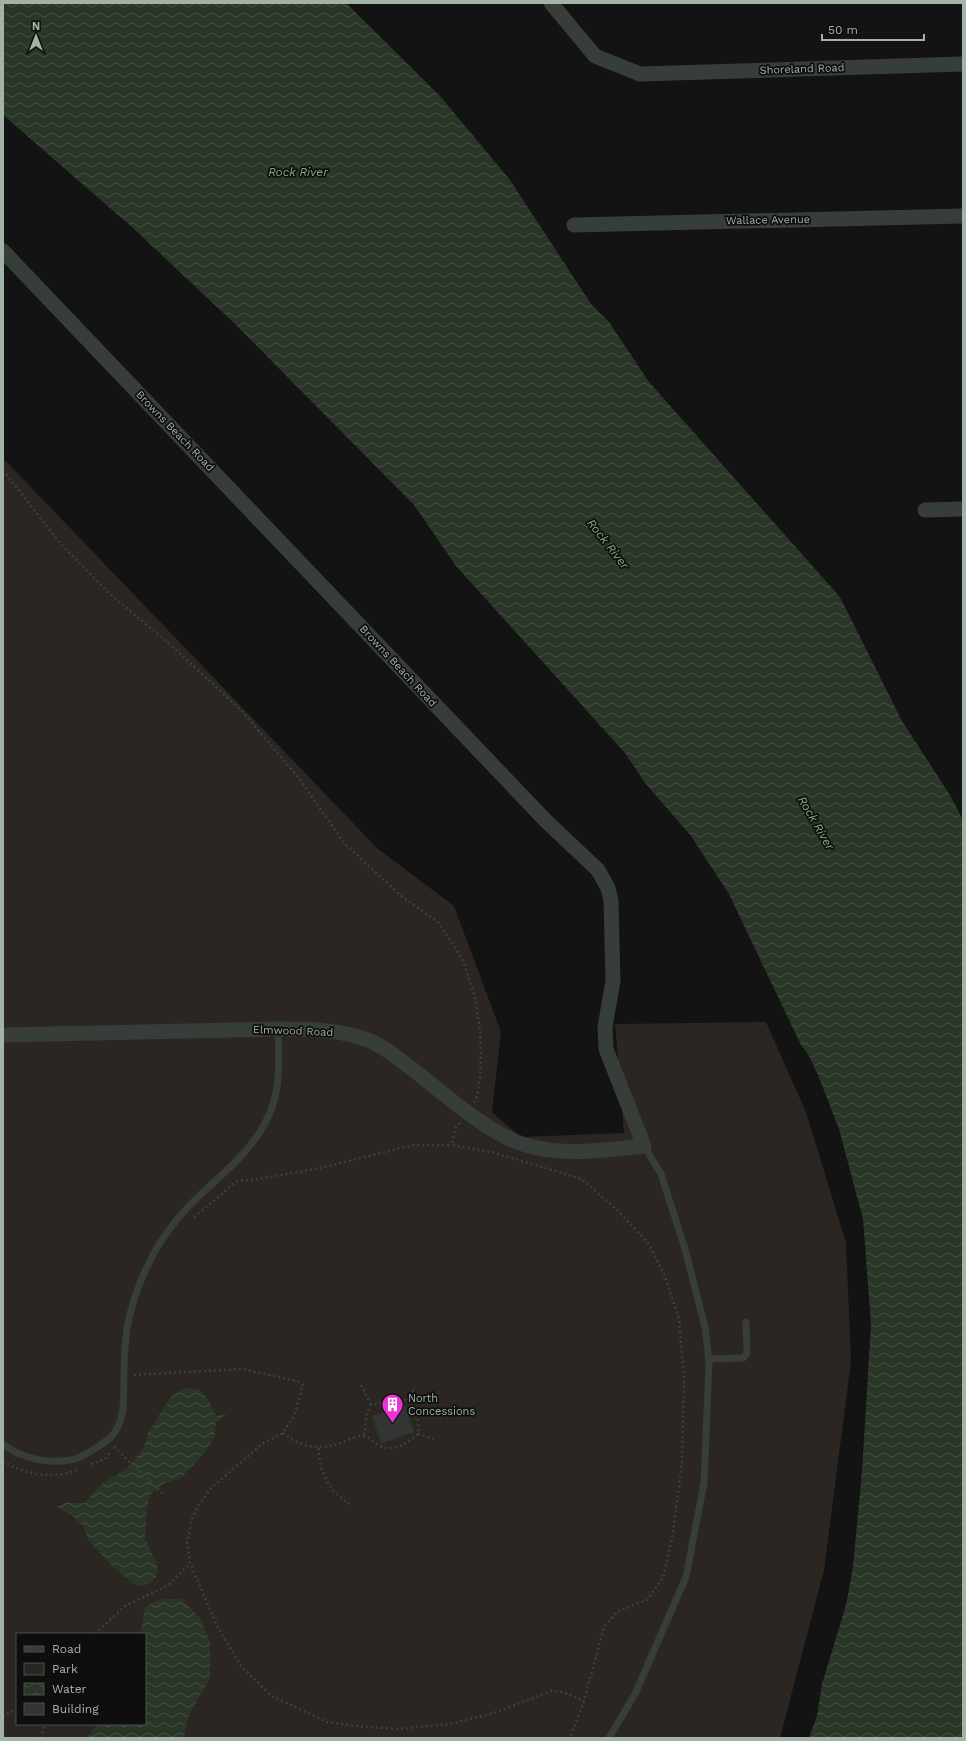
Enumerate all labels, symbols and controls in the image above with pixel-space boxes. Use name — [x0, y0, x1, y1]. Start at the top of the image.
north arrow — [16, 16, 56, 56]
scale bar — [822, 16, 924, 42]
text: N — [32, 20, 40, 33]
text: 50 m — [828, 23, 858, 37]
street label: Shoreland Road — [759, 61, 845, 77]
water label: Rock River — [268, 165, 329, 179]
street label: Wallace Avenue — [726, 213, 810, 227]
street label: Browns Beach Road — [133, 388, 217, 474]
water label: Rock River — [584, 516, 633, 573]
street label: Browns Beach Road — [357, 623, 439, 709]
water label: Rock River — [795, 794, 838, 854]
street label: Elmwood Road — [253, 1023, 333, 1039]
building icon: North Concessions — [380, 1391, 406, 1424]
place label: North Concessions — [408, 1392, 475, 1418]
legend — [16, 1633, 146, 1725]
text: Road — [52, 1642, 81, 1656]
text: Park — [52, 1662, 78, 1676]
text: Water — [52, 1682, 87, 1696]
text: Building — [52, 1702, 99, 1716]

